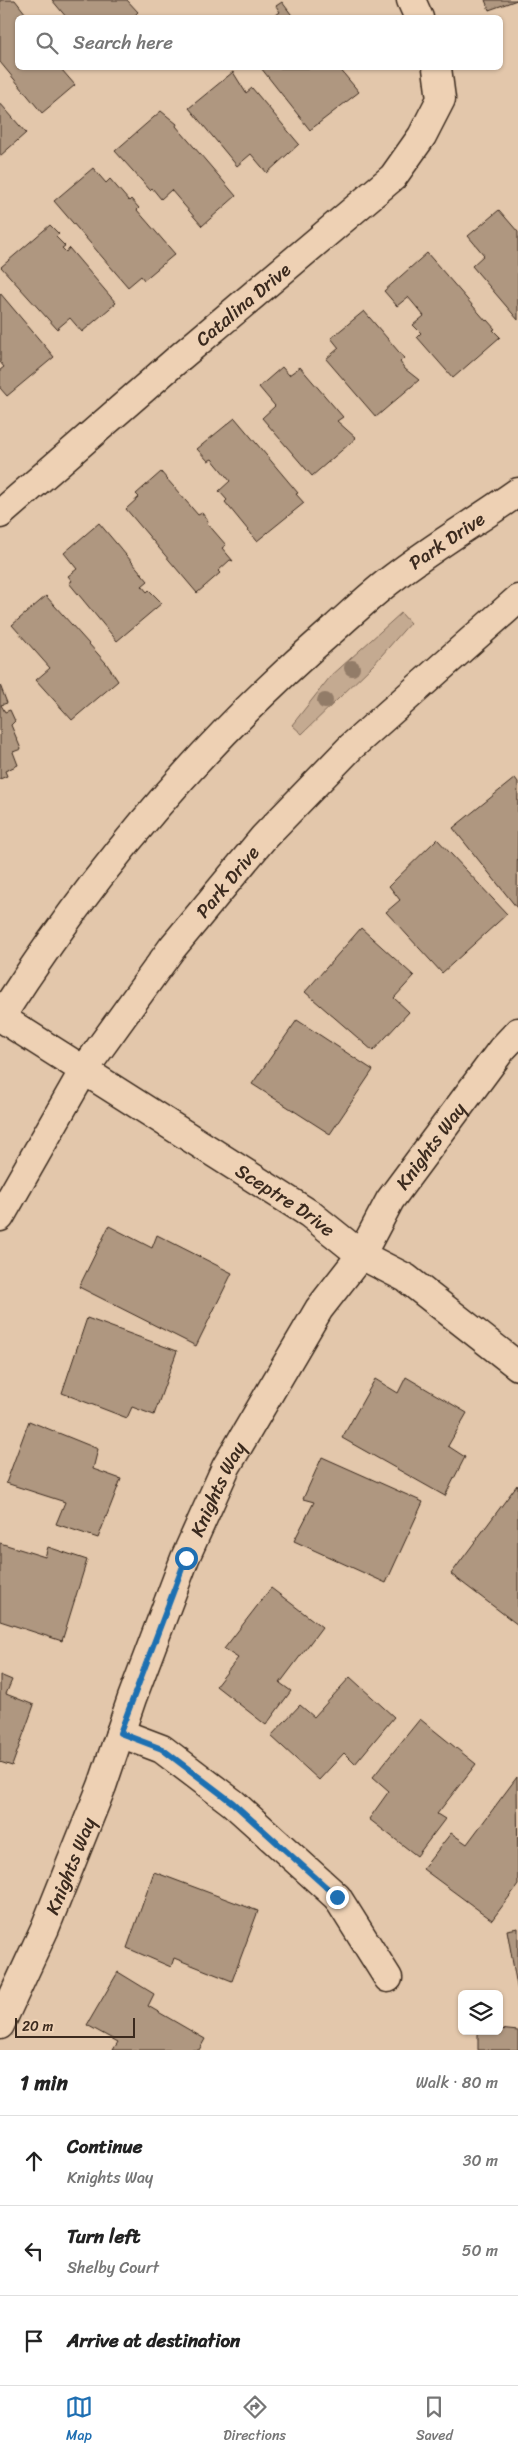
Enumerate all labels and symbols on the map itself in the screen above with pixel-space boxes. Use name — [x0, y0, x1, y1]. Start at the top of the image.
street label: Catalina Drive — [187, 254, 298, 354]
street label: Park Drive — [401, 502, 492, 578]
street label: Park Drive — [187, 838, 267, 925]
street label: Knights Way — [386, 1094, 474, 1197]
street label: Sceptre Drive — [229, 1154, 343, 1245]
street label: Knights Way — [180, 1434, 254, 1542]
route start — [175, 1547, 198, 1570]
street label: Knights Way — [36, 1812, 105, 1920]
route end — [326, 1886, 349, 1909]
scale bar — [15, 2015, 135, 2038]

